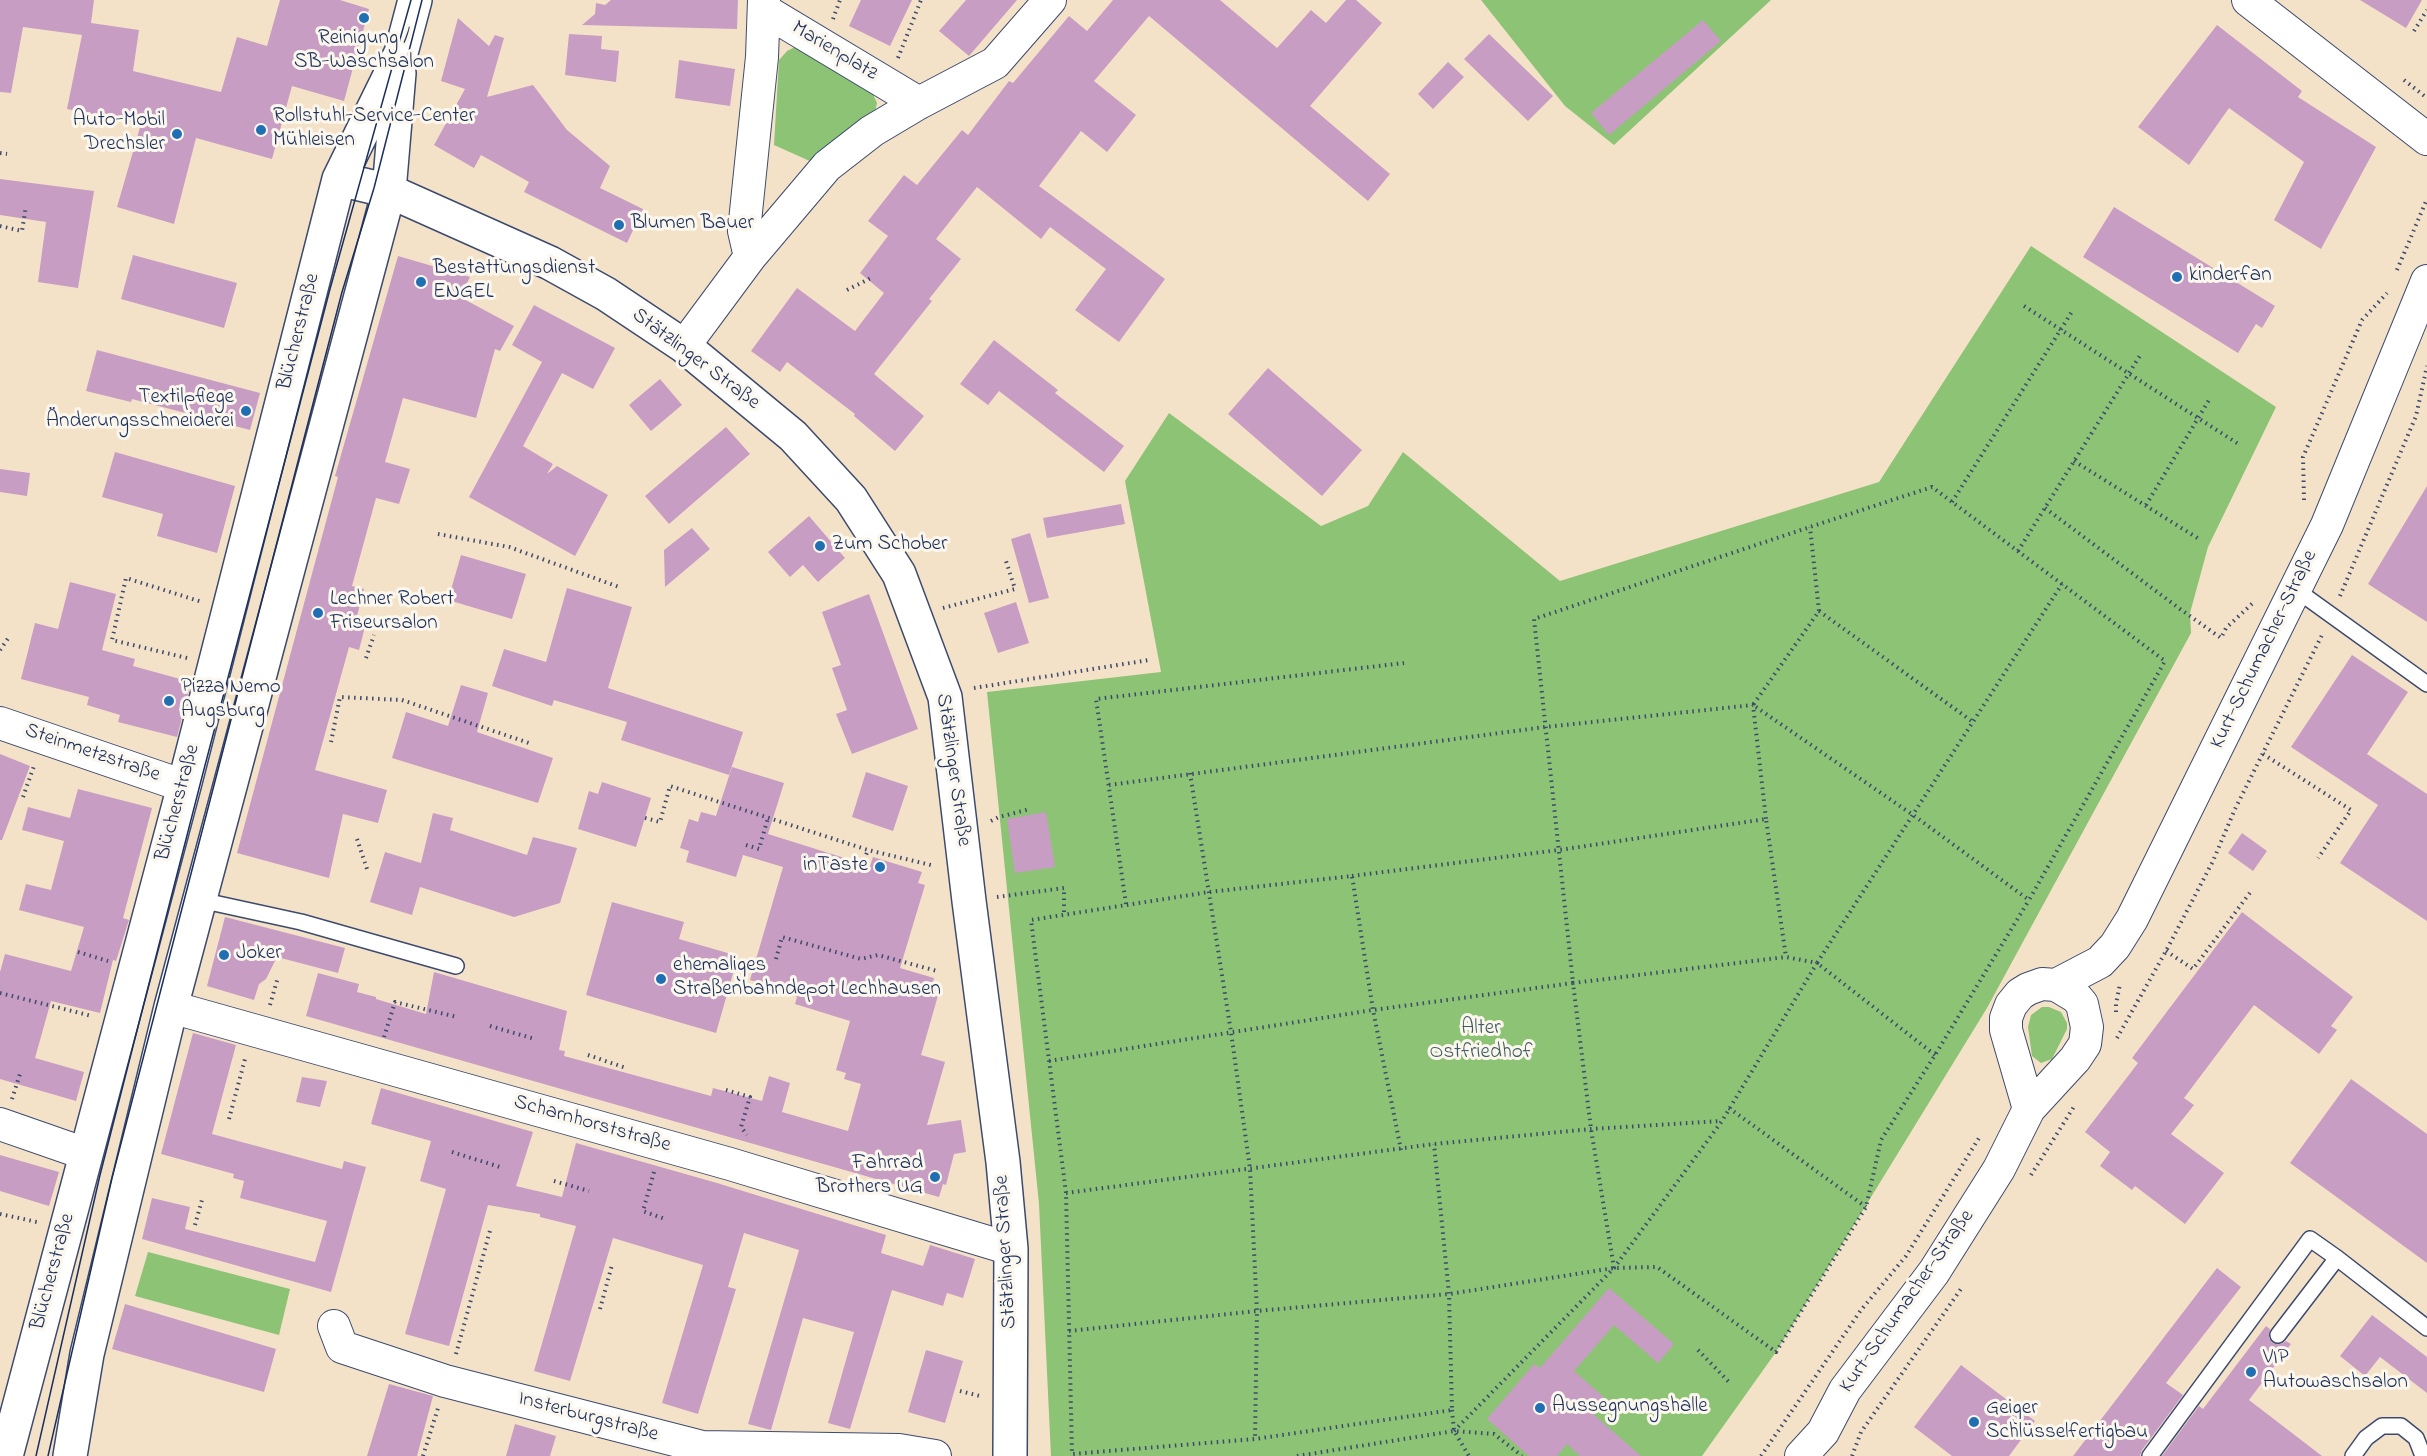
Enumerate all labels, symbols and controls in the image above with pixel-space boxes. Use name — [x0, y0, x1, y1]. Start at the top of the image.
marker: Reinigung / SB-Waschsalon — [357, 11, 371, 25]
street label: Marienplatz — [787, 17, 881, 87]
place label: Reinigung / SB-Waschsalon — [294, 27, 434, 77]
place label: Rollstuhl-Service-Center Mühleisen — [273, 105, 475, 155]
place label: Auto-Mobil Drechsler — [73, 109, 165, 159]
marker: Rollstuhl-Service-Center Mühleisen — [254, 123, 268, 137]
marker: Auto-Mobil Drechsler — [170, 127, 184, 141]
place label: Blumen Bauer — [631, 212, 754, 238]
marker: Blumen Bauer — [612, 218, 626, 232]
place label: Bestattungsdienst ENGEL — [433, 257, 595, 307]
place label: kinderfan — [2189, 264, 2271, 290]
marker: kinderfan — [2170, 270, 2184, 284]
street label: Blücherstraße — [273, 271, 327, 393]
marker: Bestattungsdienst ENGEL — [414, 275, 428, 289]
street label: Stätzlinger Straße — [626, 304, 764, 416]
place label: Textilpflege Änderungsschneiderei — [46, 386, 234, 436]
marker: Textilpflege Änderungsschneiderei — [239, 404, 253, 418]
place label: Zum Schober — [832, 533, 947, 559]
marker: Zum Schober — [813, 539, 827, 553]
street label: Kurt-Schumacher-Straße — [2206, 547, 2324, 753]
place label: Lechner Robert Friseursalon — [330, 588, 454, 638]
marker: Lechner Robert Friseursalon — [311, 606, 325, 620]
place label: Pizza Nemo Augsburg — [181, 676, 281, 726]
street label: Stätzlinger Straße — [929, 692, 975, 848]
marker: Pizza Nemo Augsburg — [162, 694, 176, 708]
street label: Steinmetzstraße — [21, 719, 163, 789]
street label: Blücherstraße — [151, 742, 207, 864]
place label: inTaste — [803, 854, 868, 880]
marker: inTaste — [873, 860, 887, 874]
place label: Joker — [236, 942, 282, 968]
marker: Joker — [217, 948, 231, 962]
place label: ehemaliges Straßenbahndepot Lechhausen — [673, 954, 941, 1004]
marker: ehemaliges Straßenbahndepot Lechhausen — [654, 972, 668, 986]
park label: Alter Ostfriedhof — [1430, 1017, 1532, 1067]
street label: Scharnhorststraße — [511, 1091, 673, 1159]
place label: Fahrrad Brothers UG — [816, 1152, 923, 1202]
marker: Fahrrad Brothers UG — [928, 1170, 942, 1184]
street label: Stätzlinger Straße — [990, 1174, 1024, 1330]
street label: Kurt-Schumacher-Straße — [1835, 1206, 1981, 1398]
street label: Blücherstraße — [26, 1211, 82, 1333]
place label: VIP Autowaschsalon — [2263, 1347, 2408, 1397]
marker: VIP Autowaschsalon — [2244, 1365, 2258, 1379]
street label: Insterburgstraße — [515, 1387, 661, 1449]
place label: Aussegnungshalle — [1552, 1395, 1708, 1421]
place label: Geiger Schlüsselfertigbau — [1986, 1397, 2148, 1447]
marker: Aussegnungshalle — [1533, 1401, 1547, 1415]
marker: Geiger Schlüsselfertigbau — [1967, 1415, 1981, 1429]

